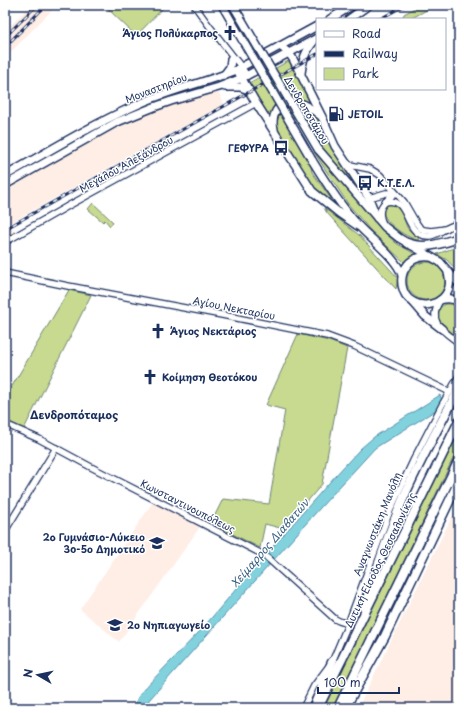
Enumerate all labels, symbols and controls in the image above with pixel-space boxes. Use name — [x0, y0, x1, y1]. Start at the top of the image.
legend — [316, 18, 446, 90]
church icon: Άγιος Πολύκαρπος — [221, 24, 239, 42]
text: Road — [352, 24, 381, 42]
place label: Άγιος Πολύκαρπος — [122, 25, 219, 40]
text: Railway — [352, 44, 398, 62]
text: Park — [352, 64, 379, 82]
street label: Μοναστηρίου — [123, 69, 189, 106]
street label: Δενδροποτάμου — [281, 73, 334, 147]
fuel station icon: JETOIL — [327, 105, 345, 123]
place label: JETOIL — [348, 106, 383, 121]
street label: Μεγάλου Αλεξάνδρου — [76, 131, 176, 197]
bus stop icon: ΓΕΦΥΡΑ — [272, 139, 290, 157]
place label: ΓΕΦΥΡΑ — [228, 140, 269, 155]
bus stop icon: Κ.Τ.Ε.Λ. — [356, 174, 374, 192]
place label: Κ.Τ.Ε.Λ. — [377, 175, 415, 190]
street label: Αγίου Νεκταρίου — [192, 292, 277, 323]
church icon: Άγιος Νεκτάριος — [149, 322, 167, 340]
place label: Άγιος Νεκτάριος — [170, 323, 257, 338]
church icon: Κοίμηση Θεοτόκου — [141, 368, 159, 386]
place label: Κοίμηση Θεοτόκου — [162, 369, 257, 384]
district label: Δενδροπόταμος — [30, 406, 118, 423]
street label: Αναγνωστάκη Μανόλη — [349, 470, 404, 578]
street label: Κωνσταντινουπόλεως — [138, 475, 238, 536]
street label: Δυτική Είσοδος Θεσσαλονίκης — [340, 490, 419, 630]
water label: Χείμαρρος Διαβατών — [226, 494, 313, 591]
place label: 2ο Γυμνάσιο-Λύκειο 3ο-5ο Δημοτικό — [43, 529, 145, 556]
school or university icon: 2ο Γυμνάσιο-Λύκειο 3ο-5ο Δημοτικό — [148, 534, 166, 552]
school or university icon: 2ο Νηπιαγωγείο — [106, 616, 124, 634]
place label: 2ο Νηπιαγωγείο — [127, 617, 210, 632]
north arrow — [18, 655, 58, 695]
text: N — [19, 667, 37, 679]
scale bar — [318, 669, 399, 695]
text: 100 m — [324, 673, 361, 691]

